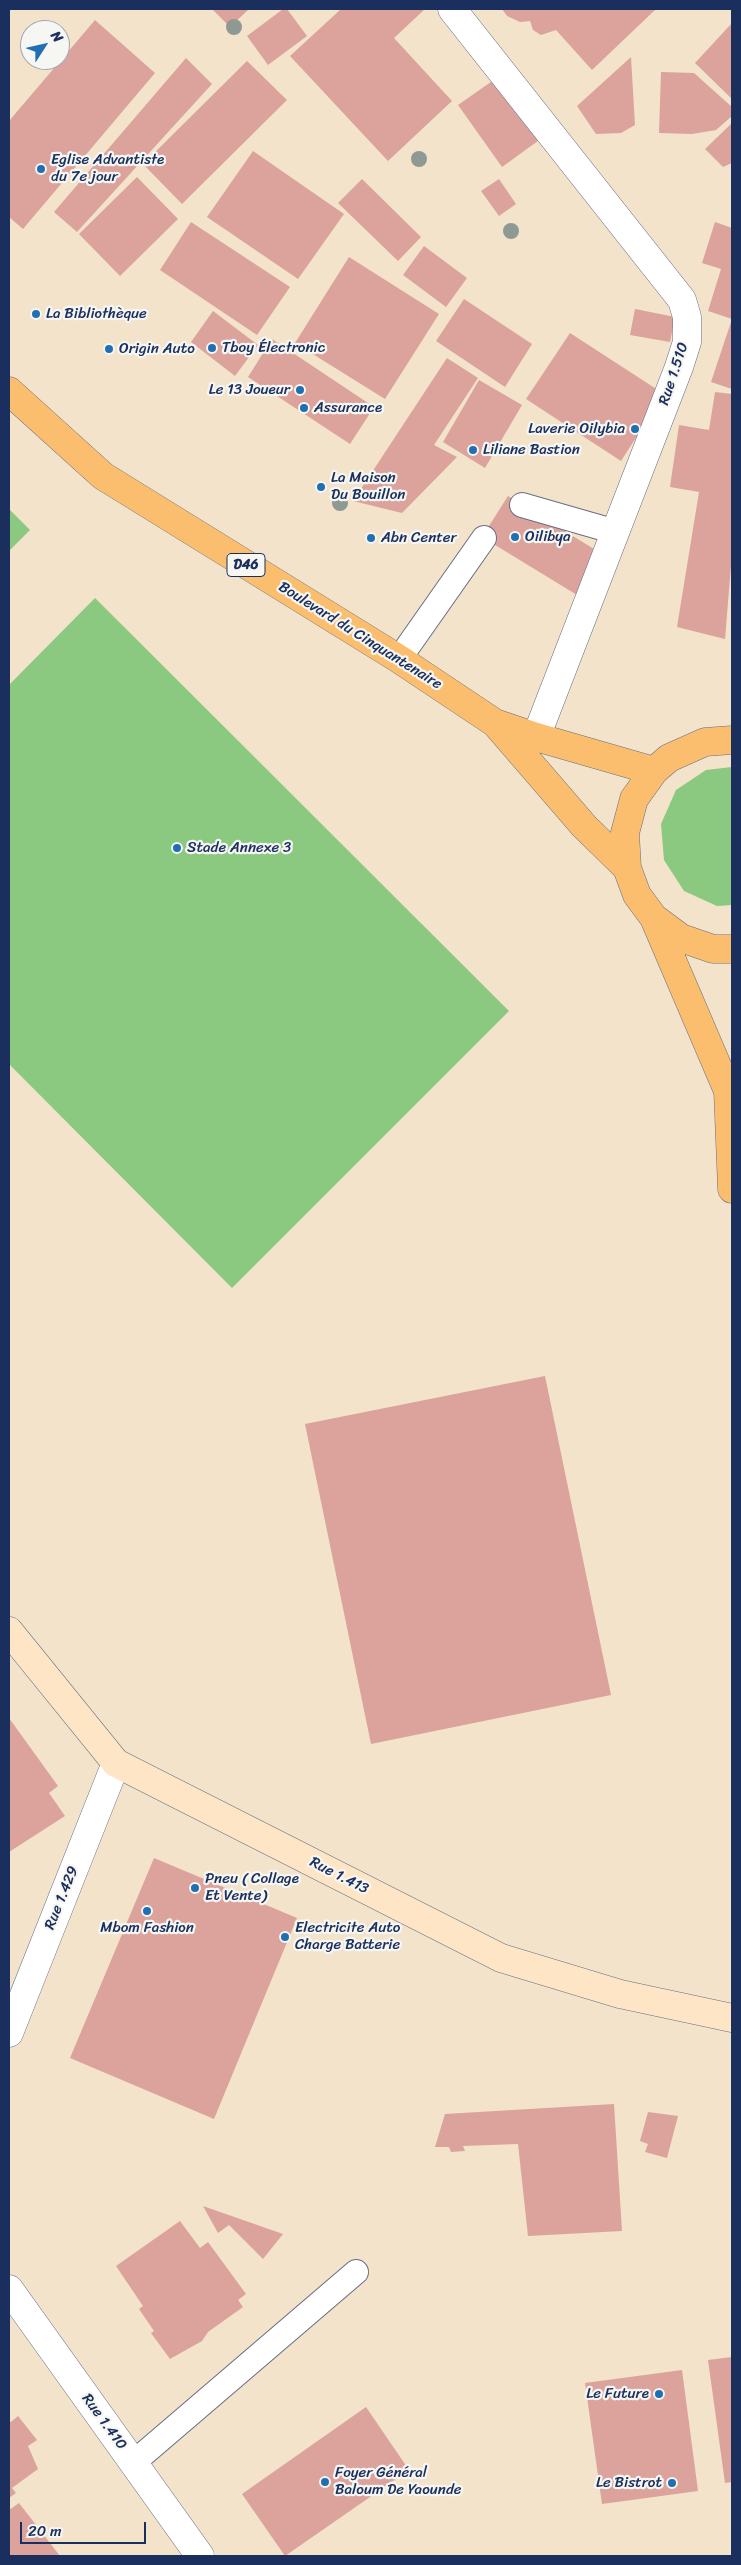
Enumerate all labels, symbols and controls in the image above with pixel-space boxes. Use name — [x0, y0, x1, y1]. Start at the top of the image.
north arrow — [20, 20, 70, 70]
text: N — [44, 26, 70, 48]
place label: Eglise Advantiste du 7e jour — [51, 151, 164, 186]
marker: Eglise Advantiste du 7e jour — [35, 163, 47, 175]
place label: La Bibliothèque — [46, 305, 147, 323]
marker: La Bibliothèque — [30, 308, 42, 320]
place label: Tboy Électronic — [222, 339, 325, 357]
place label: Origin Auto — [119, 340, 195, 358]
street label: Rue 1.510 — [655, 340, 693, 408]
marker: Tboy Électronic — [206, 342, 218, 354]
marker: Origin Auto — [103, 343, 115, 355]
place label: Le 13 Joueur — [209, 381, 290, 399]
marker: Le 13 Joueur — [294, 384, 306, 396]
place label: Assurance — [314, 399, 382, 417]
marker: Assurance — [298, 402, 310, 414]
place label: Laverie Oilybia — [528, 420, 625, 438]
marker: Laverie Oilybia — [629, 423, 641, 435]
place label: Liliane Bastion — [483, 441, 580, 459]
marker: Liliane Bastion — [467, 444, 479, 456]
place label: La Maison Du Bouillon — [331, 469, 405, 504]
marker: La Maison Du Bouillon — [315, 481, 327, 493]
place label: Oilibya — [525, 528, 570, 546]
place label: Abn Center — [381, 529, 457, 547]
marker: Oilibya — [509, 531, 521, 543]
marker: Abn Center — [365, 532, 377, 544]
road number: D46 — [227, 554, 265, 576]
street label: Boulevard du Cinquantenaire — [275, 578, 445, 694]
place label: Stade Annexe 3 — [187, 839, 291, 857]
marker: Stade Annexe 3 — [171, 842, 183, 854]
street label: Rue 1.413 — [307, 1854, 371, 1898]
street label: Rue 1.429 — [41, 1864, 83, 1932]
place label: Pneu ( Collage Et Vente) — [205, 1870, 299, 1905]
marker: Pneu ( Collage Et Vente) — [189, 1882, 201, 1894]
marker: Mbom Fashion — [141, 1905, 153, 1917]
place label: Mbom Fashion — [100, 1919, 194, 1937]
place label: Electricite Auto Charge Batterie — [295, 1919, 400, 1954]
marker: Electricite Auto Charge Batterie — [279, 1931, 291, 1943]
place label: Le Future — [586, 2385, 649, 2403]
marker: Le Future — [653, 2388, 665, 2400]
street label: Rue 1.410 — [78, 2390, 130, 2454]
place label: Foyer Général Baloum De Yaounde — [335, 2464, 461, 2499]
place label: Le Bistrot — [596, 2474, 662, 2492]
marker: Foyer Général Baloum De Yaounde — [319, 2476, 331, 2488]
marker: Le Bistrot — [666, 2477, 678, 2489]
scale bar — [22, 2512, 149, 2544]
text: 20 m — [28, 2518, 62, 2544]

